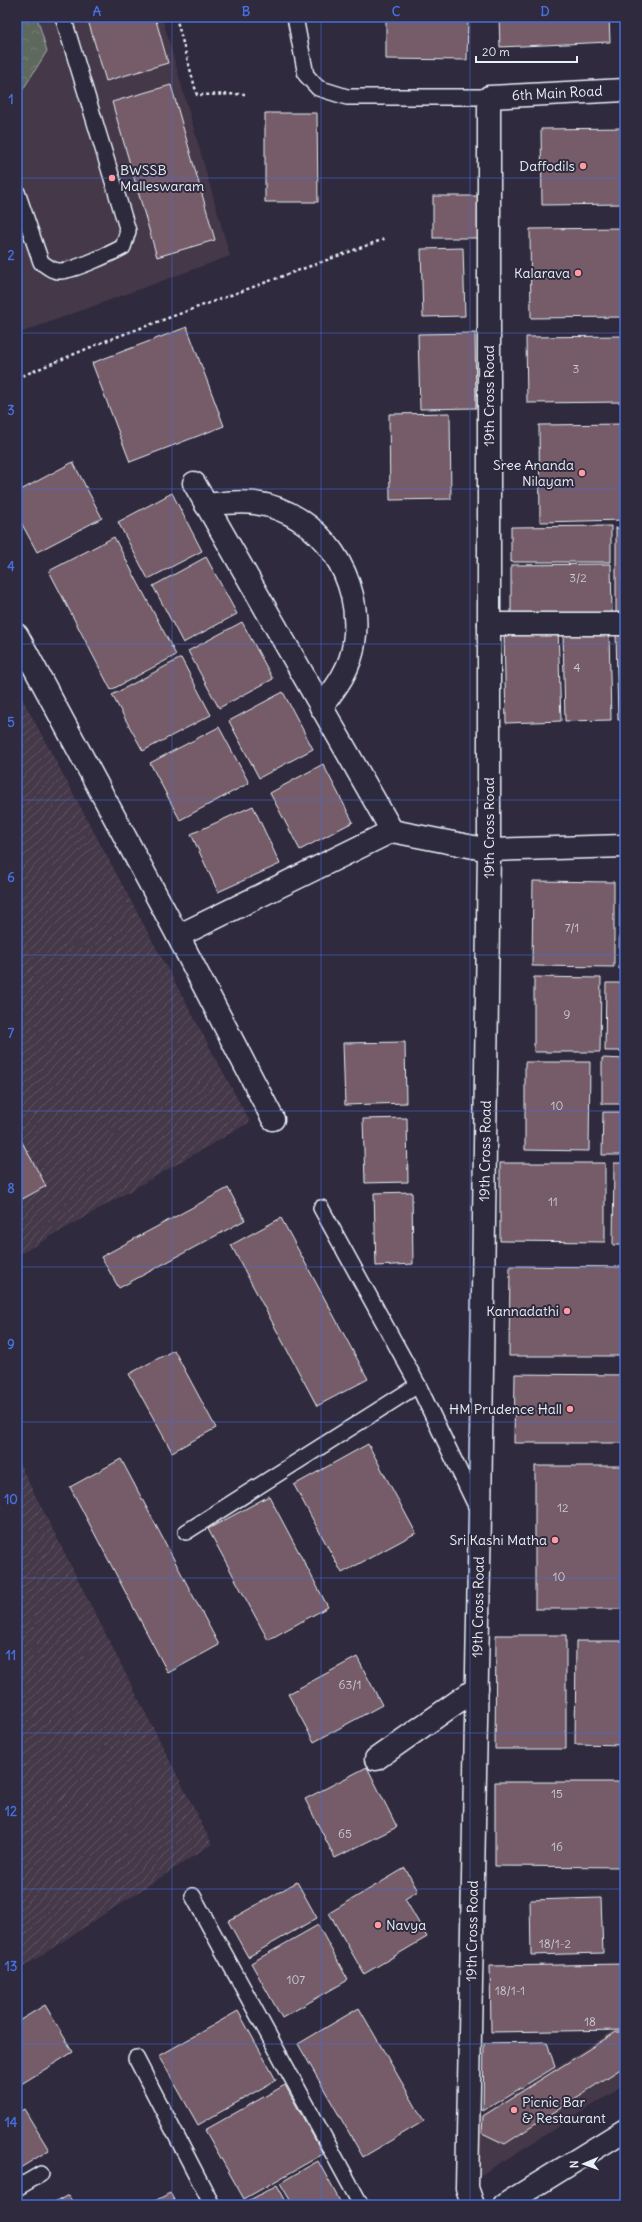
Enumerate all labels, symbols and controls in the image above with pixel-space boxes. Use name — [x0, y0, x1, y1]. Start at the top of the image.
text: A — [93, 3, 102, 20]
text: B — [242, 3, 251, 20]
text: C — [392, 3, 401, 20]
text: D — [540, 3, 550, 20]
scale bar — [476, 38, 577, 64]
text: 20 m — [482, 44, 510, 59]
street label: 6th Main Road — [511, 82, 603, 104]
text: 1 — [8, 91, 14, 108]
place label: Daffodils — [519, 157, 575, 175]
place label: BWSSB Malleswaram — [120, 161, 204, 195]
marker: Daffodils — [578, 161, 588, 171]
marker: BWSSB Malleswaram — [107, 173, 117, 183]
text: 2 — [7, 247, 15, 264]
place label: Kalarava — [514, 264, 570, 282]
marker: Kalarava — [573, 268, 583, 278]
street label: 19th Cross Road — [480, 345, 498, 447]
house number: 3 — [573, 361, 580, 376]
text: 3 — [7, 402, 15, 419]
place label: Sree Ananda Nilayam — [493, 456, 574, 490]
marker: Sree Ananda Nilayam — [577, 468, 587, 478]
text: 4 — [7, 558, 15, 575]
house number: 3/2 — [569, 570, 587, 585]
house number: 4 — [574, 660, 581, 675]
text: 5 — [7, 714, 15, 731]
street label: 19th Cross Road — [480, 777, 498, 879]
text: 6 — [7, 869, 15, 886]
house number: 7/1 — [565, 920, 579, 935]
house number: 9 — [564, 1007, 571, 1022]
text: 7 — [8, 1025, 15, 1042]
house number: 10 — [551, 1098, 563, 1113]
street label: 19th Cross Road — [475, 1100, 495, 1202]
text: 8 — [7, 1180, 15, 1197]
house number: 11 — [548, 1194, 558, 1209]
place label: Kannadathi — [486, 1302, 559, 1320]
marker: Kannadathi — [562, 1306, 572, 1316]
text: 9 — [7, 1336, 15, 1353]
place label: HM Prudence Hall — [449, 1400, 562, 1418]
marker: HM Prudence Hall — [565, 1404, 575, 1414]
text: 10 — [4, 1491, 18, 1508]
house number: 12 — [557, 1500, 569, 1515]
place label: Sri Kashi Matha — [450, 1531, 547, 1549]
marker: Sri Kashi Matha — [550, 1535, 560, 1545]
street label: 19th Cross Road — [468, 1556, 488, 1658]
house number: 10 — [553, 1569, 565, 1584]
text: 11 — [6, 1647, 16, 1664]
house number: 63/1 — [339, 1677, 361, 1692]
house number: 15 — [551, 1786, 563, 1801]
text: 12 — [5, 1803, 17, 1820]
house number: 65 — [338, 1826, 352, 1841]
house number: 16 — [551, 1839, 563, 1854]
street label: 19th Cross Road — [462, 1880, 482, 1982]
place label: Navya — [386, 1916, 426, 1934]
marker: Navya — [373, 1920, 383, 1930]
house number: 18/1-2 — [539, 1936, 572, 1951]
text: 13 — [5, 1958, 17, 1975]
house number: 107 — [287, 1972, 305, 1987]
house number: 18/1-1 — [495, 1983, 525, 1998]
house number: 18 — [584, 2014, 596, 2029]
place label: Picnic Bar & Restaurant — [522, 2093, 606, 2127]
marker: Picnic Bar & Restaurant — [509, 2105, 519, 2115]
text: 14 — [5, 2114, 18, 2131]
north arrow — [564, 2144, 604, 2184]
text: N — [567, 2160, 581, 2168]

